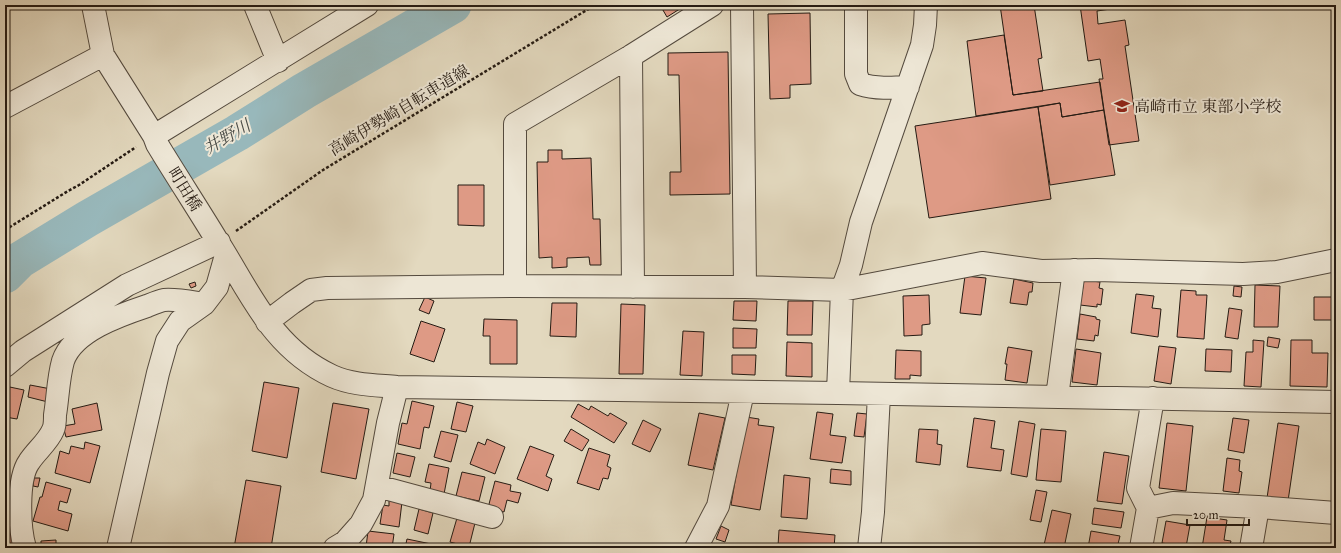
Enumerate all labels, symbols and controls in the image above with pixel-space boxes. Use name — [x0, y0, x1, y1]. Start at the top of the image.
street label: 高崎伊勢崎自転車道線 — [326, 61, 472, 159]
school or university icon: 高崎市立 東部小学校 — [1113, 97, 1131, 115]
place label: 高崎市立 東部小学校 — [1134, 97, 1281, 116]
water label: 井野川 — [200, 114, 256, 159]
street label: 町田橋 — [164, 164, 206, 214]
scale bar — [1187, 501, 1249, 527]
text: 20 m — [1193, 508, 1219, 522]

